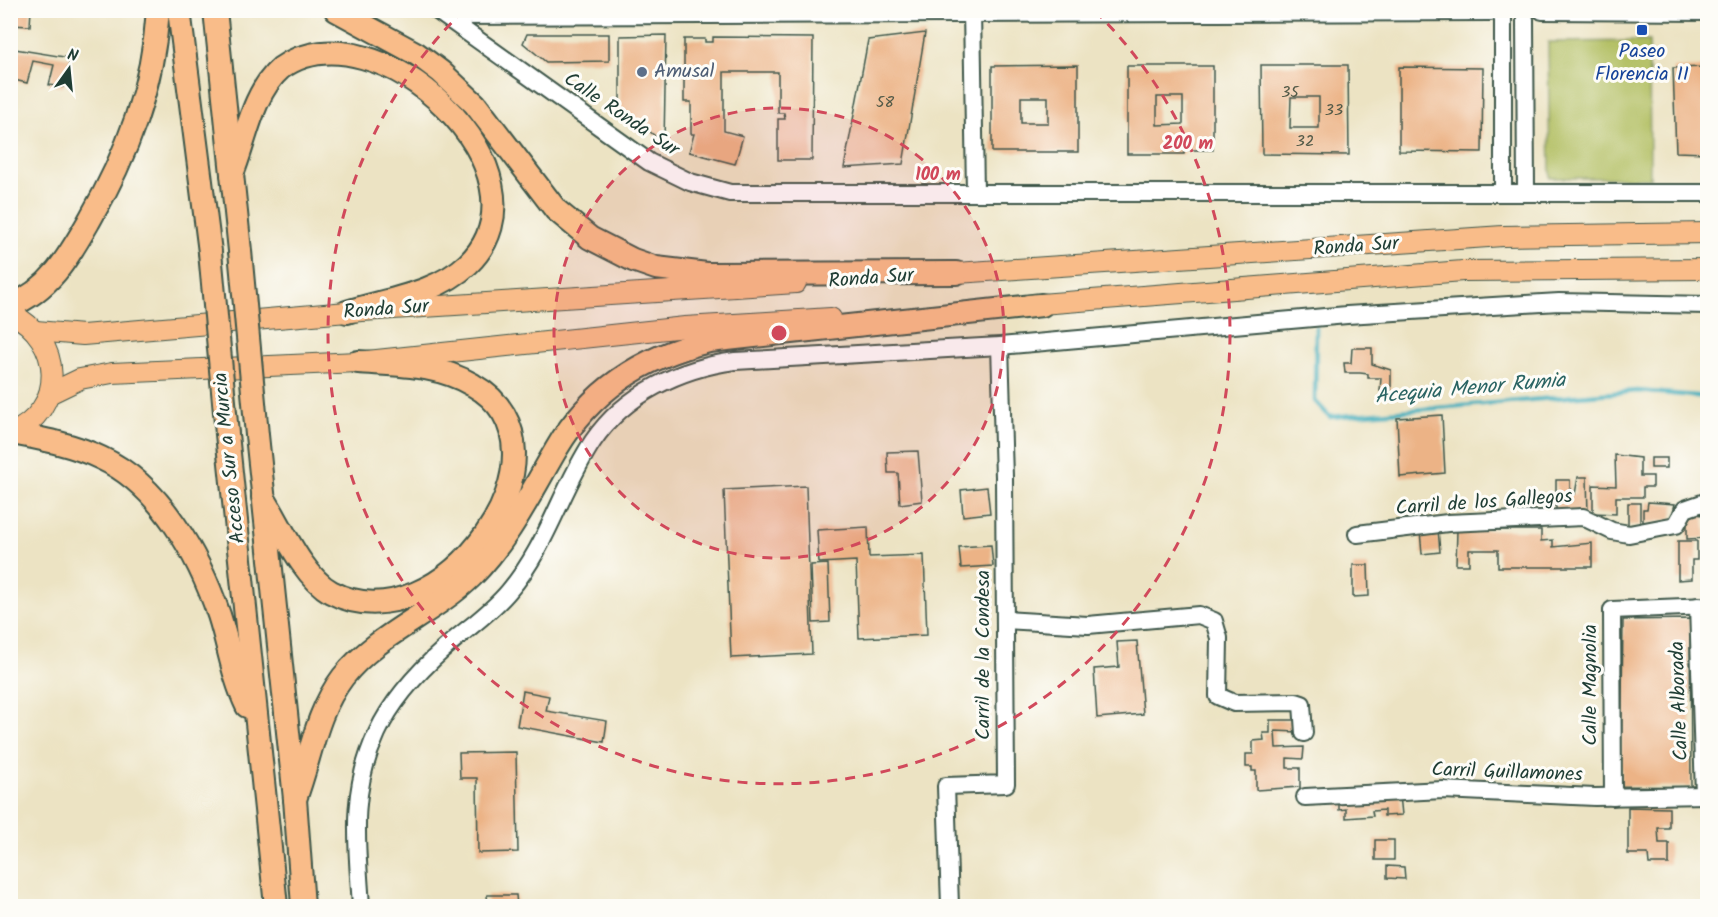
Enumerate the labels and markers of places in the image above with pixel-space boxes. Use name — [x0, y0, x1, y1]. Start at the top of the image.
marker: Paseo Florencia II — [1635, 23, 1649, 37]
place label: Paseo Florencia II — [1595, 36, 1689, 91]
place label: Amusal — [654, 56, 715, 88]
marker: Amusal — [635, 65, 649, 79]
centre of rings — [769, 323, 789, 343]

